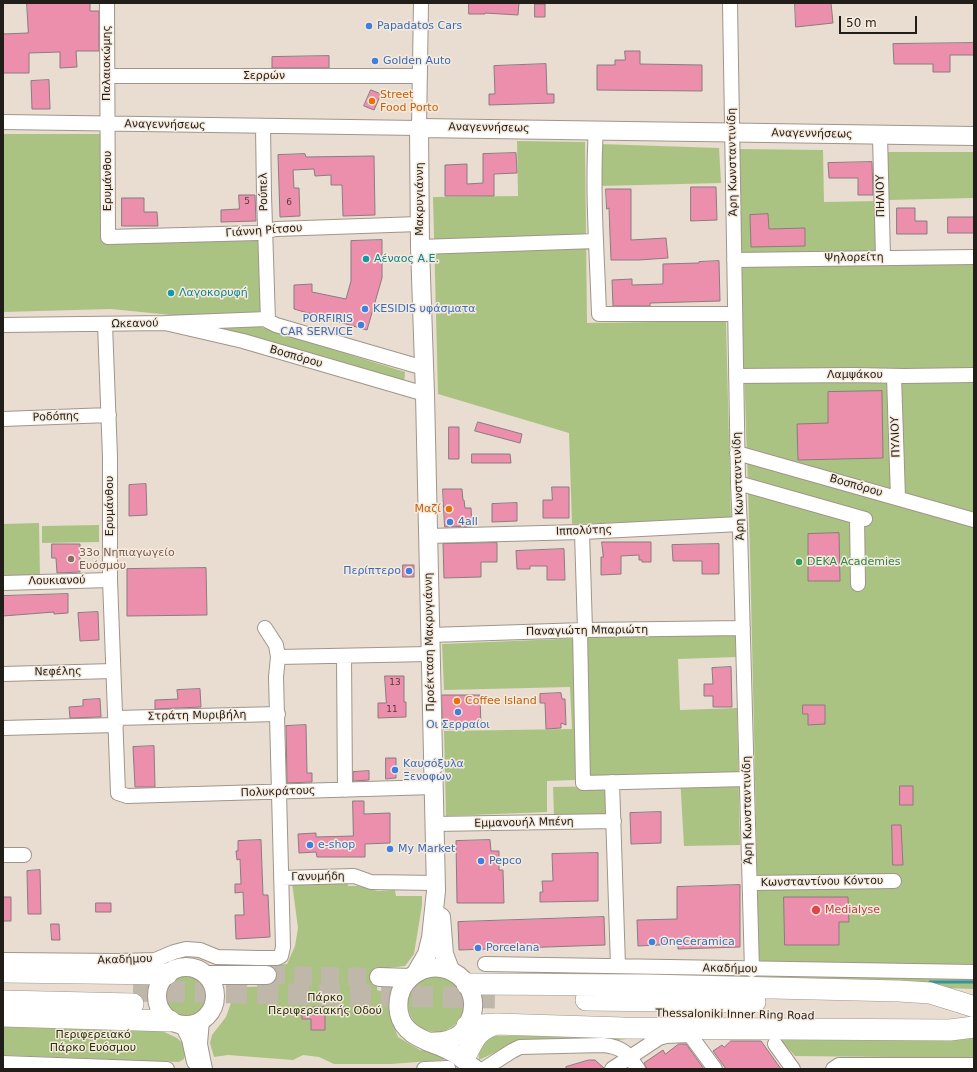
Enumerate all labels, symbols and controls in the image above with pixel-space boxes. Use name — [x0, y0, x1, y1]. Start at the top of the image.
scale bar — [841, 8, 919, 34]
text: 50 m — [846, 16, 877, 30]
place label: Papadatos Cars — [377, 19, 462, 33]
marker: Papadatos Cars — [364, 21, 374, 31]
street label: Παλαιοκώμης — [100, 25, 114, 101]
place label: Golden Auto — [383, 54, 451, 68]
marker: Golden Auto — [370, 56, 380, 66]
street label: Σερρών — [243, 69, 285, 83]
place label: Street Food Porto — [380, 88, 438, 114]
marker: Street Food Porto — [367, 96, 377, 106]
street label: Άρη Κωνσταντινίδη — [725, 108, 741, 216]
street label: Αναγεννήσεως — [124, 118, 206, 132]
street label: Αναγεννήσεως — [448, 121, 530, 135]
street label: Αναγεννήσεως — [771, 127, 853, 141]
street label: Ερυμάνθου — [101, 151, 115, 211]
street label: Μακρυγιάννη — [413, 162, 427, 236]
street label: Ρούπελ — [257, 172, 271, 212]
street label: ΠΗΛΙΟΥ — [874, 175, 888, 217]
house number: 5 — [244, 197, 250, 207]
house number: 6 — [286, 198, 292, 208]
street label: Γιάννη Ρίτσου — [225, 222, 303, 240]
street label: Ψηλορείτη — [824, 251, 884, 265]
place label: Αέναος Α.Ε. — [374, 252, 439, 266]
marker: Αέναος Α.Ε. — [361, 254, 371, 264]
place label: Λαγοκορυφή — [179, 286, 248, 300]
marker: Λαγοκορυφή — [166, 288, 176, 298]
place label: KESIDIS υφάσματα — [373, 302, 476, 316]
marker: KESIDIS υφάσματα — [360, 304, 370, 314]
place label: PORFIRIS CAR SERVICE — [280, 312, 353, 338]
street label: Ωκεανού — [111, 317, 159, 331]
marker: PORFIRIS CAR SERVICE — [356, 320, 366, 330]
street label: Βοσπόρου — [268, 343, 324, 371]
street label: Λαμψάκου — [827, 368, 883, 382]
street label: Ροδόπης — [32, 410, 80, 424]
street label: ΠΥΛΙΟΥ — [889, 416, 903, 458]
street label: Άρη Κωνσταντινίδη — [731, 432, 747, 540]
street label: Βοσπόρου — [828, 472, 884, 500]
street label: Ερυμάνθου — [103, 476, 117, 536]
place label: Μαζί — [415, 502, 441, 516]
marker: Μαζί — [444, 504, 454, 514]
place label: 4all — [458, 515, 478, 529]
marker: 4all — [445, 517, 455, 527]
street label: Ιππολύτης — [556, 523, 612, 539]
place label: 33ο Νηπιαγωγείο Ευόσμου — [79, 546, 175, 572]
marker: 33ο Νηπιαγωγείο Ευόσμου — [66, 554, 76, 564]
place label: DEKA Academies — [807, 555, 901, 569]
marker: DEKA Academies — [794, 557, 804, 567]
place label: Περίπτερο — [343, 564, 401, 578]
marker: Περίπτερο — [404, 566, 414, 576]
street label: Προέκταση Μακρυγιάννη — [422, 572, 438, 712]
street label: Λουκιανού — [28, 574, 86, 588]
street label: Παναγιώτη Μπαριώτη — [526, 623, 648, 639]
street label: Νεφέλης — [34, 665, 82, 679]
house number: 13 — [389, 678, 401, 688]
place label: Coffee Island — [465, 694, 537, 708]
marker: Coffee Island — [452, 696, 462, 706]
house number: 11 — [386, 705, 398, 715]
marker: Οι Σερραίοι — [453, 707, 463, 717]
street label: Στράτη Μυριβήλη — [147, 709, 247, 723]
place label: Οι Σερραίοι — [426, 718, 490, 732]
street label: Άρη Κωνσταντινίδη — [740, 756, 756, 864]
place label: Καυσόξυλα Ξενοφών — [403, 757, 464, 783]
marker: Καυσόξυλα Ξενοφών — [390, 765, 400, 775]
street label: Πολυκράτους — [240, 784, 316, 800]
street label: Εμμανουήλ Μπένη — [474, 816, 574, 830]
place label: e-shop — [318, 838, 355, 852]
marker: e-shop — [305, 840, 315, 850]
place label: Μy Μarket — [398, 842, 455, 856]
marker: Μy Μarket — [385, 844, 395, 854]
place label: Pepco — [489, 854, 522, 868]
marker: Pepco — [476, 856, 486, 866]
street label: Γανυμήδη — [291, 870, 345, 884]
street label: Κωνσταντίνου Κόντου — [761, 874, 883, 890]
place label: Medialyse — [825, 903, 880, 917]
marker: Medialyse — [810, 904, 822, 916]
place label: OneCeramica — [660, 935, 735, 949]
marker: OneCeramica — [647, 937, 657, 947]
place label: Porcelana — [486, 941, 540, 955]
marker: Porcelana — [473, 943, 483, 953]
street label: Ακαδήμου — [97, 952, 153, 968]
street label: Ακαδήμου — [702, 962, 758, 976]
park label: Πάρκο Περιφερειακής Οδού — [268, 991, 382, 1017]
street label: Thessaloniki Inner Ring Road — [655, 1007, 815, 1023]
park label: Περιφερειακό Πάρκο Ευόσμου — [50, 1028, 136, 1054]

